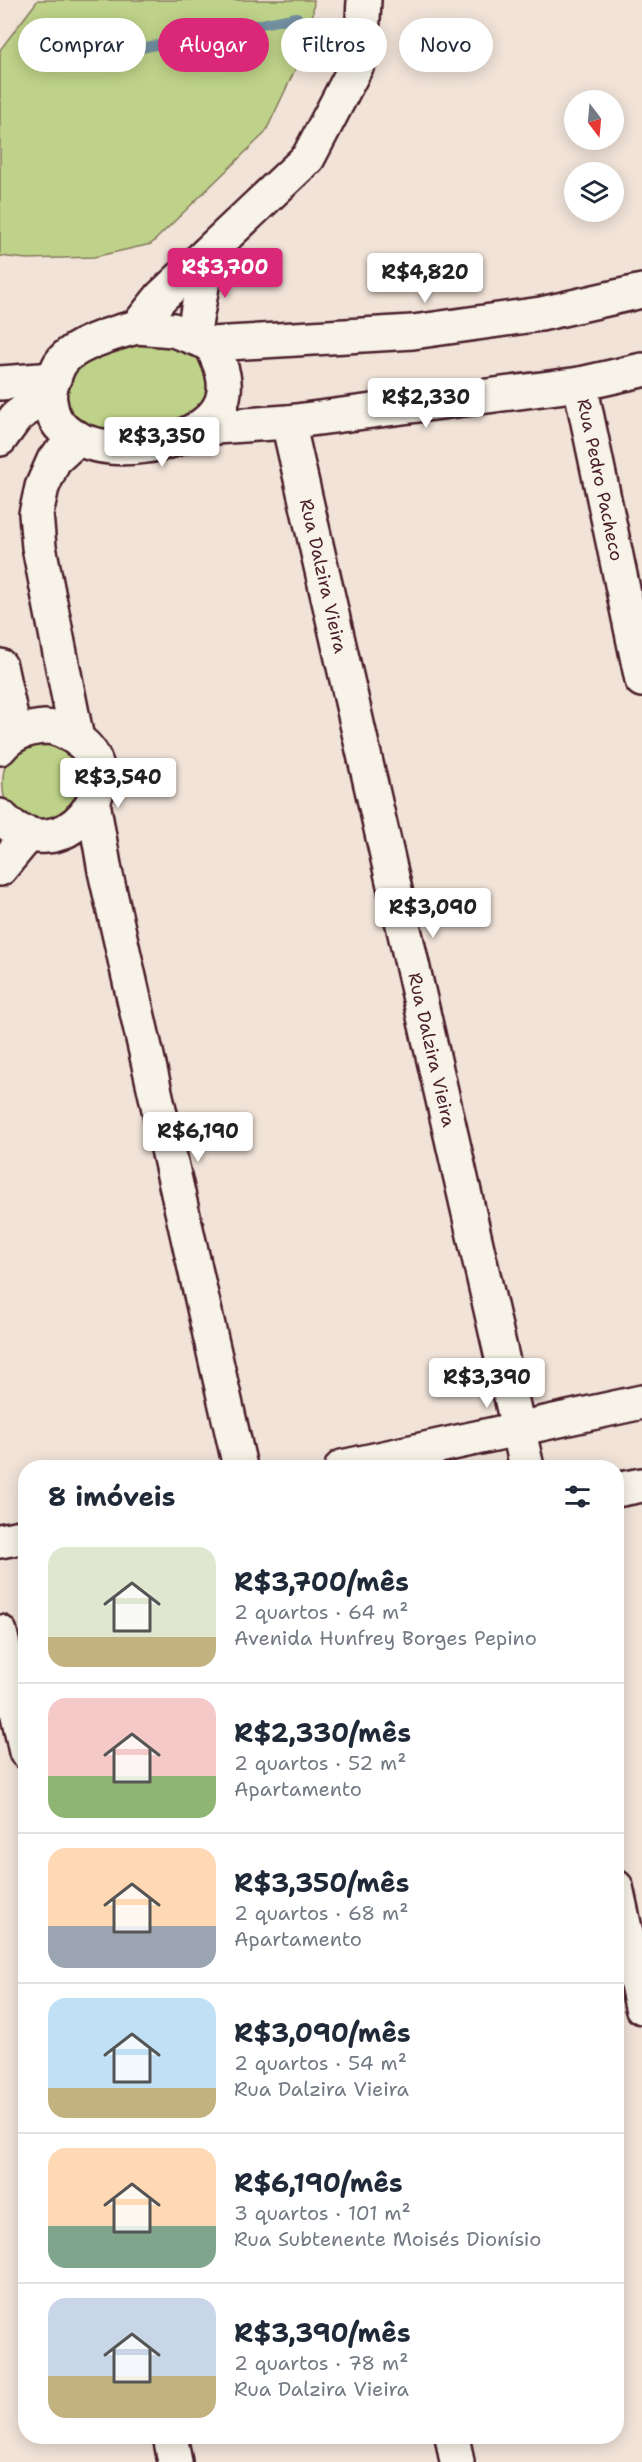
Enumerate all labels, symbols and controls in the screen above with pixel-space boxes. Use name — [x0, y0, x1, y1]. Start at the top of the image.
chip: Comprar — [18, 18, 146, 72]
chip: Alugar — [158, 18, 269, 72]
chip: Filtros — [281, 18, 387, 72]
chip: Novo — [399, 18, 493, 72]
north arrow — [564, 90, 624, 150]
map controls — [564, 90, 624, 222]
button: layers — [564, 162, 624, 222]
pin: R$3,700 — [170, 248, 280, 299]
pin: R$4,820 — [370, 253, 480, 304]
text: R$3,700 — [182, 254, 268, 280]
text: R$4,820 — [381, 259, 469, 285]
pin: R$2,330 — [371, 378, 481, 429]
text: R$2,330 — [382, 384, 470, 410]
street label: Rua Pedro Pacheco — [571, 397, 629, 563]
pin: R$3,350 — [107, 417, 217, 468]
text: R$3,350 — [118, 423, 206, 449]
street label: Rua Dalzira Vieira — [294, 497, 352, 656]
pin: R$3,540 — [63, 758, 173, 809]
text: R$3,540 — [74, 764, 162, 790]
pin: R$3,090 — [378, 888, 488, 939]
text: R$3,090 — [389, 894, 477, 920]
street label: Rua Dalzira Vieira — [402, 970, 461, 1129]
pin: R$6,190 — [143, 1112, 253, 1163]
text: R$6,190 — [157, 1118, 239, 1144]
pin: R$3,390 — [432, 1358, 542, 1409]
text: R$3,390 — [443, 1364, 531, 1390]
text: 8 imóveis — [48, 1479, 175, 1514]
icon: filters — [561, 1480, 594, 1513]
text: R$3,700/mês — [234, 1564, 409, 1599]
icon: home — [96, 1571, 168, 1643]
text: 2 quartos · 64 m² — [234, 1599, 409, 1625]
text: Avenida Hunfrey Borges Pepino — [234, 1625, 537, 1651]
text: R$2,330/mês — [234, 1715, 411, 1750]
icon: home — [96, 1722, 168, 1794]
text: 2 quartos · 52 m² — [234, 1750, 406, 1776]
text: Apartamento — [234, 1776, 362, 1802]
text: R$3,350/mês — [234, 1865, 409, 1900]
icon: home — [96, 1872, 168, 1944]
text: 2 quartos · 68 m² — [234, 1900, 408, 1926]
text: Apartamento — [234, 1926, 362, 1952]
text: R$3,090/mês — [234, 2015, 411, 2050]
icon: home — [96, 2022, 168, 2094]
text: 2 quartos · 54 m² — [234, 2050, 407, 2076]
text: Rua Dalzira Vieira — [234, 2076, 409, 2102]
text: R$6,190/mês — [234, 2165, 403, 2200]
icon: home — [96, 2172, 168, 2244]
text: 3 quartos · 101 m² — [234, 2200, 411, 2226]
text: Rua Subtenente Moisés Dionísio — [234, 2226, 541, 2252]
text: R$3,390/mês — [234, 2315, 411, 2350]
icon: home — [96, 2322, 168, 2394]
text: 2 quartos · 78 m² — [234, 2350, 408, 2376]
text: Rua Dalzira Vieira — [234, 2376, 409, 2402]

